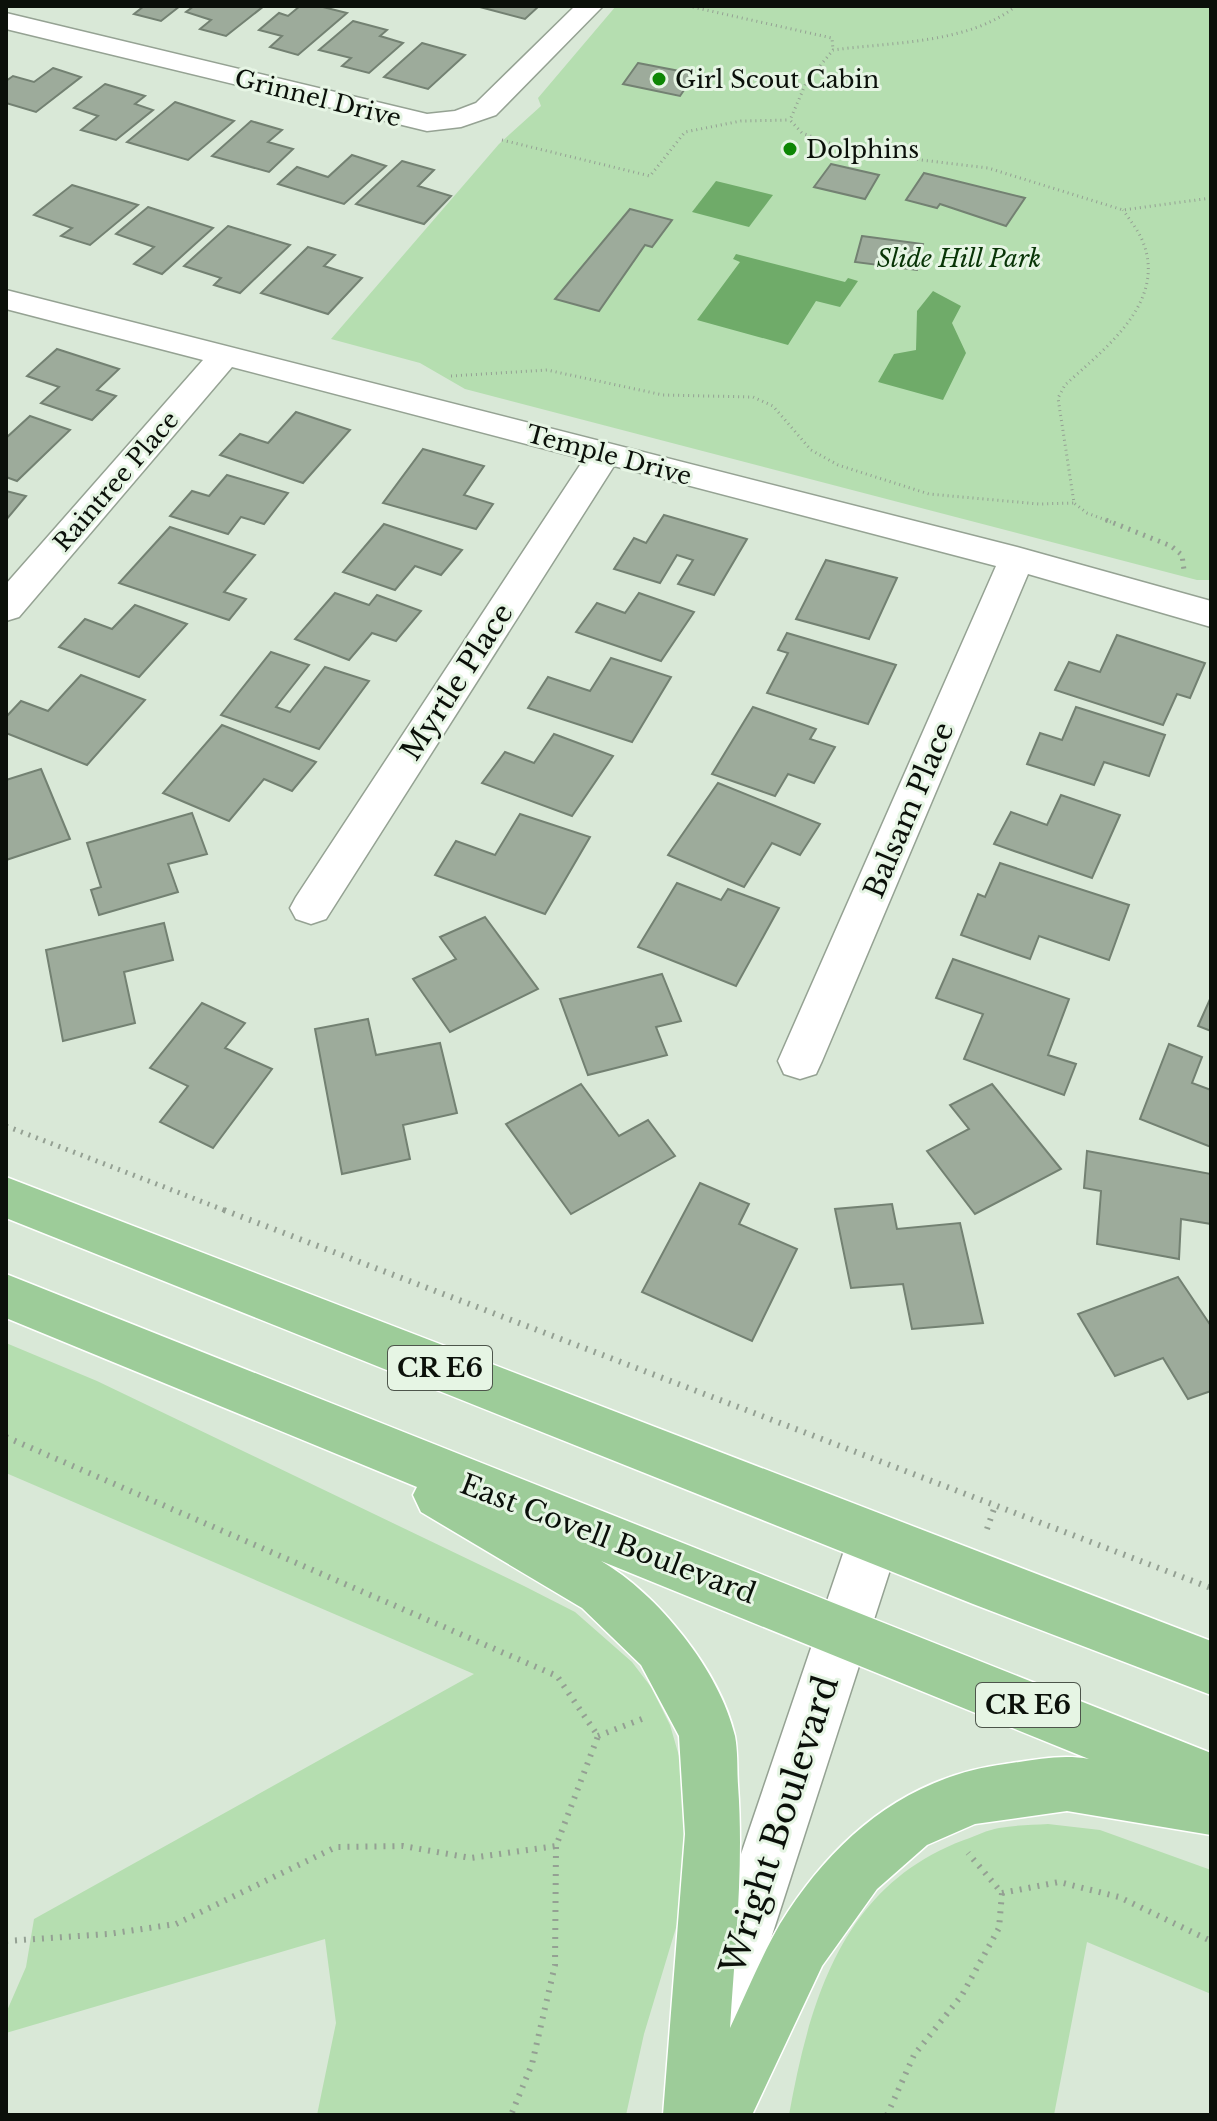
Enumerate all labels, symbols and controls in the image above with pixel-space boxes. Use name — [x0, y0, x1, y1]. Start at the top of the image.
street label: Grinnel Drive — [232, 63, 404, 133]
place label: Girl Scout Cabin — [675, 65, 879, 94]
marker: Girl Scout Cabin — [650, 70, 668, 88]
place label: Dolphins — [806, 135, 919, 164]
marker: Dolphins — [781, 140, 799, 158]
park label: Slide Hill Park — [877, 244, 1041, 273]
street label: Raintree Place — [47, 405, 185, 557]
street label: Temple Drive — [523, 419, 695, 491]
street label: Myrtle Place — [393, 597, 521, 767]
street label: Balsam Place — [856, 717, 962, 903]
road number: CR E6 — [388, 1346, 492, 1390]
street label: East Covell Boulevard — [455, 1466, 761, 1612]
street label: Wright Boulevard — [711, 1670, 847, 1981]
road number: CR E6 — [976, 1683, 1080, 1727]

